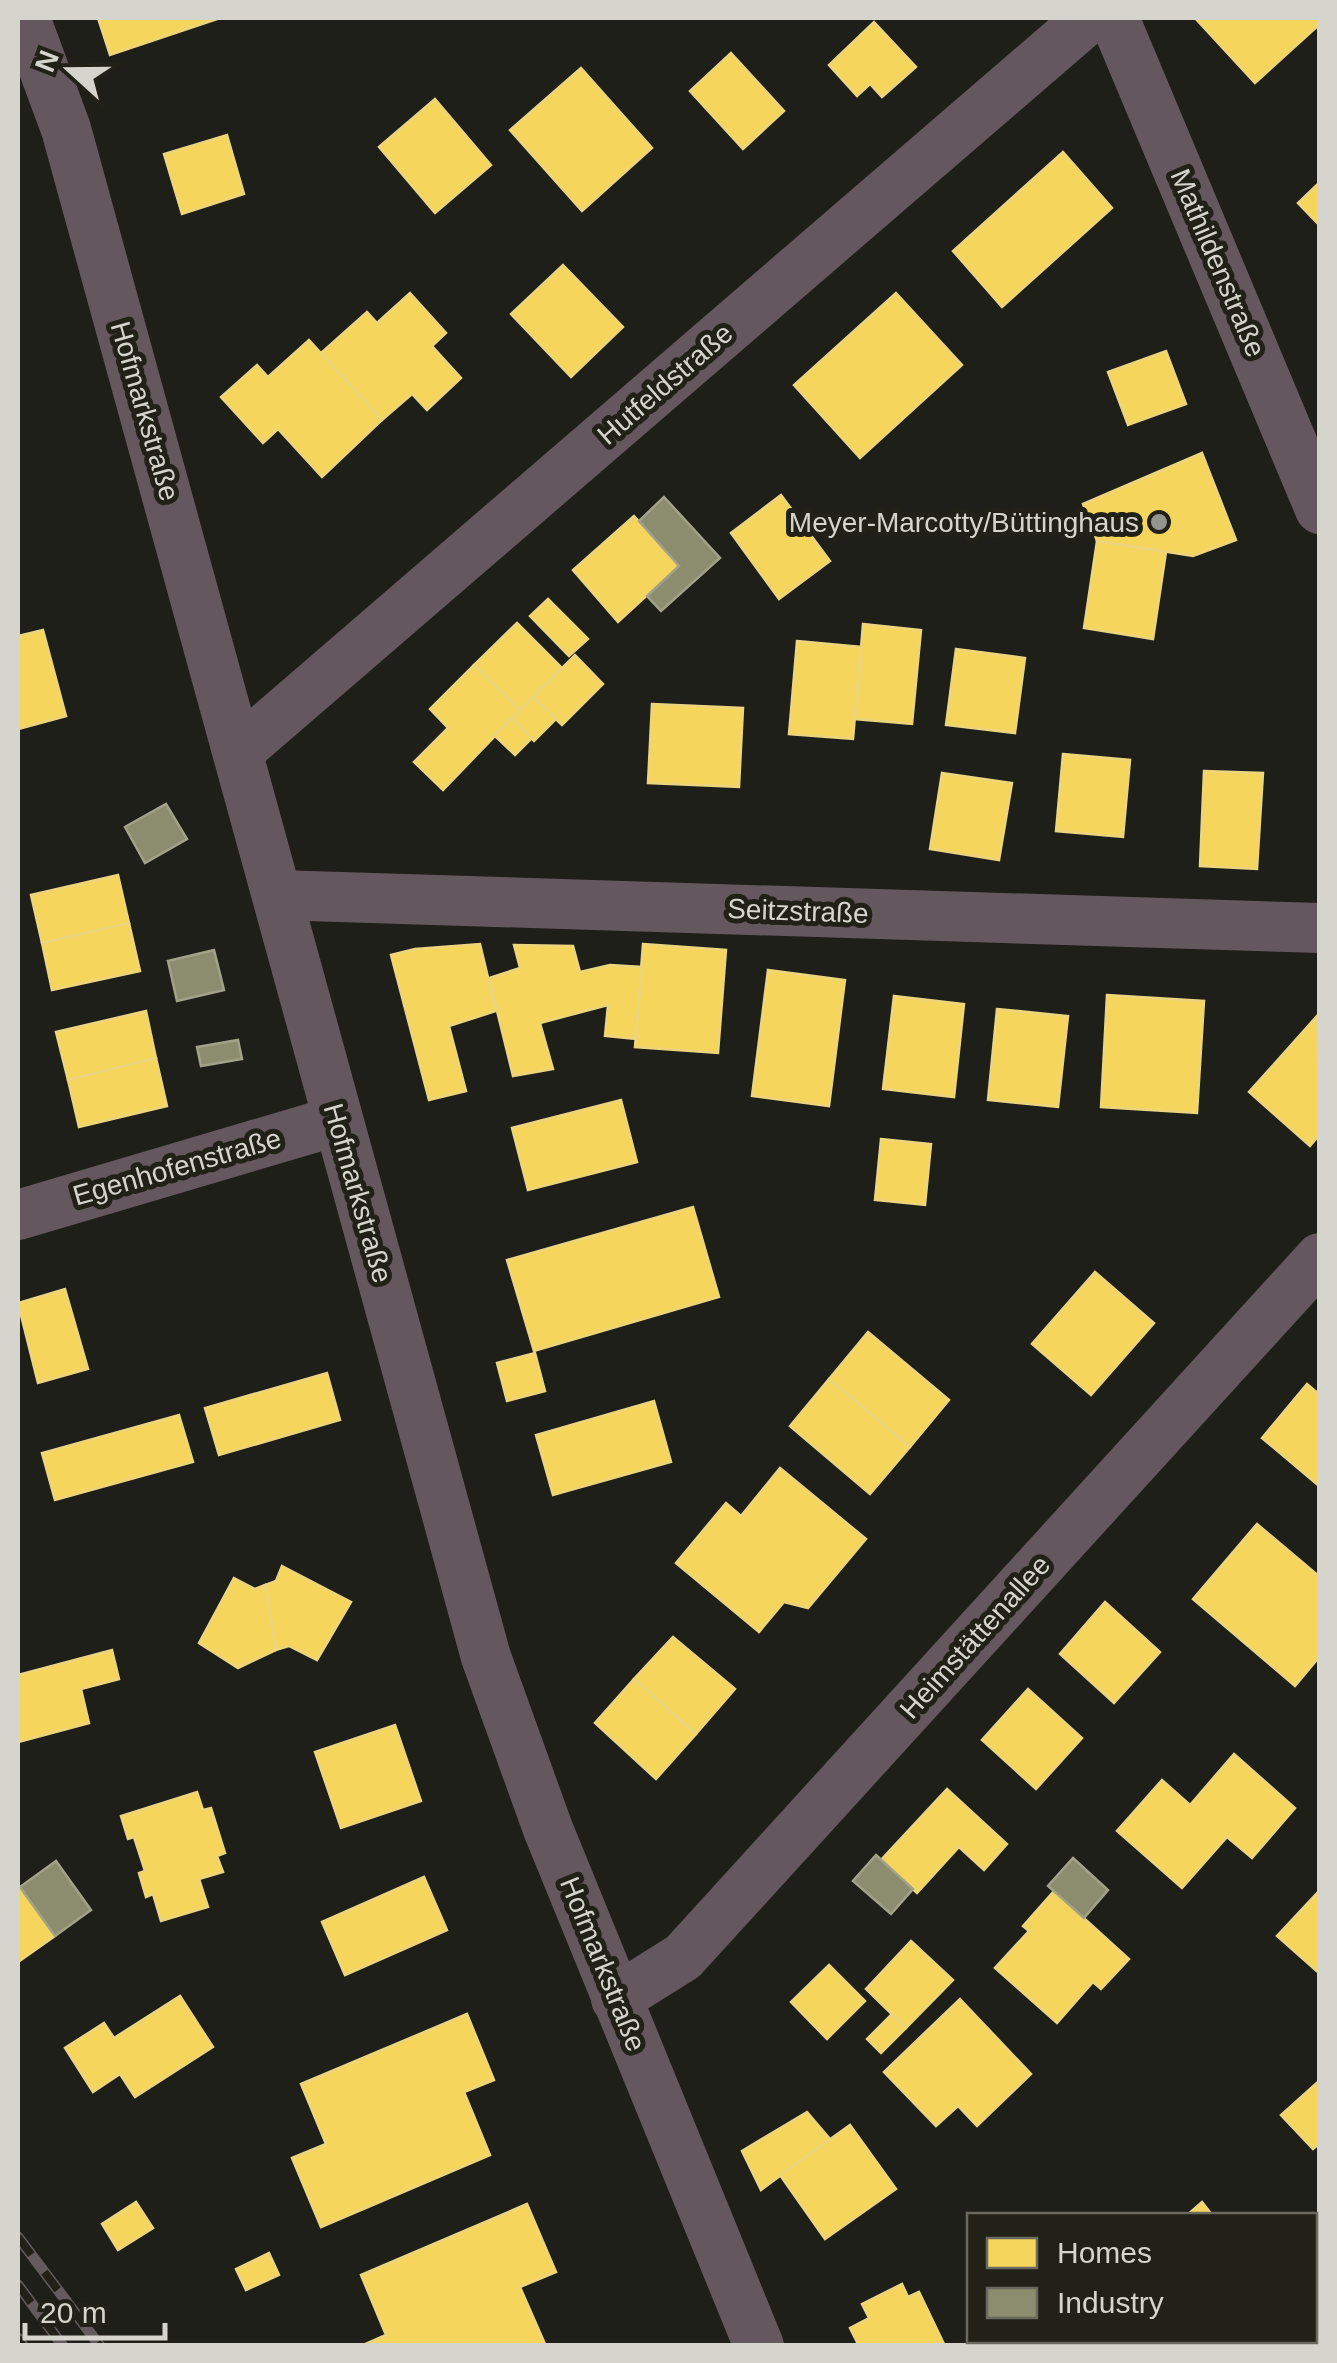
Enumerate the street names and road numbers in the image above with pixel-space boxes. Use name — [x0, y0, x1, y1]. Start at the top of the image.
street label: Mathildenstraße — [1165, 165, 1271, 361]
street label: Hutfeldstraße — [591, 317, 739, 451]
street label: Hofmarkstraße — [105, 318, 185, 504]
street label: Seitzstraße — [727, 893, 869, 929]
street label: Hofmarkstraße — [318, 1100, 398, 1286]
street label: Egenhofenstraße — [69, 1122, 285, 1212]
street label: Heimstättenallee — [894, 1549, 1056, 1725]
street label: Hofmarkstraße — [554, 1872, 652, 2056]

